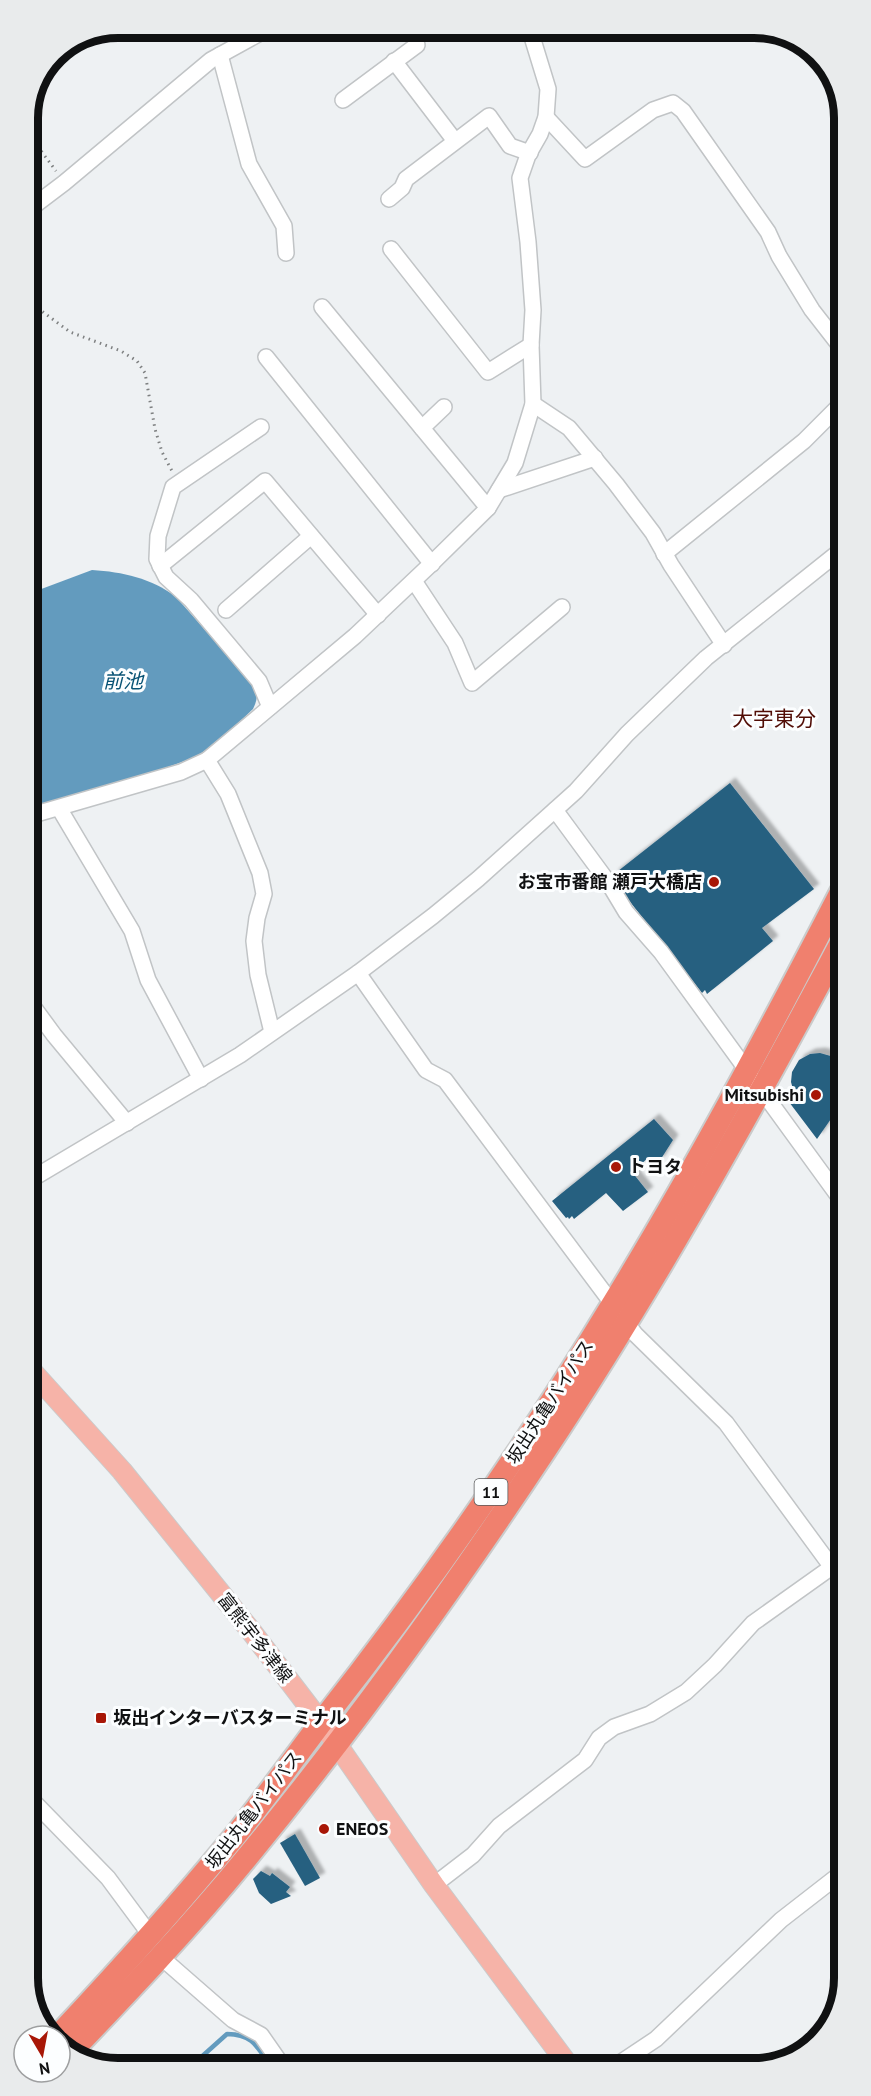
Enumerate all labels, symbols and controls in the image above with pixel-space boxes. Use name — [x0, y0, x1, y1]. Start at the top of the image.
water label: 前池 — [103, 668, 145, 694]
district label: 大字東分 — [732, 705, 816, 732]
place label: お宝市番館 瀬戸大橋店 — [517, 870, 702, 893]
marker: お宝市番館 瀬戸大橋店 — [707, 875, 721, 889]
place label: Mitsubishi — [724, 1083, 804, 1106]
marker: Mitsubishi — [809, 1088, 823, 1102]
place label: トヨタ — [628, 1155, 682, 1178]
marker: トヨタ — [609, 1160, 623, 1174]
street label: 坂出丸亀バイパス — [501, 1335, 598, 1468]
road number: 11 — [474, 1479, 508, 1505]
street label: 富熊宇多津線 — [213, 1588, 298, 1687]
place label: 坂出インターバスターミナル — [113, 1706, 347, 1729]
marker: 坂出インターバスターミナル — [94, 1711, 108, 1725]
street label: 坂出丸亀バイパス — [200, 1746, 307, 1873]
place label: ENEOS — [336, 1817, 388, 1840]
marker: ENEOS — [317, 1822, 331, 1836]
north arrow — [12, 2024, 72, 2084]
text: N — [38, 2058, 52, 2080]

